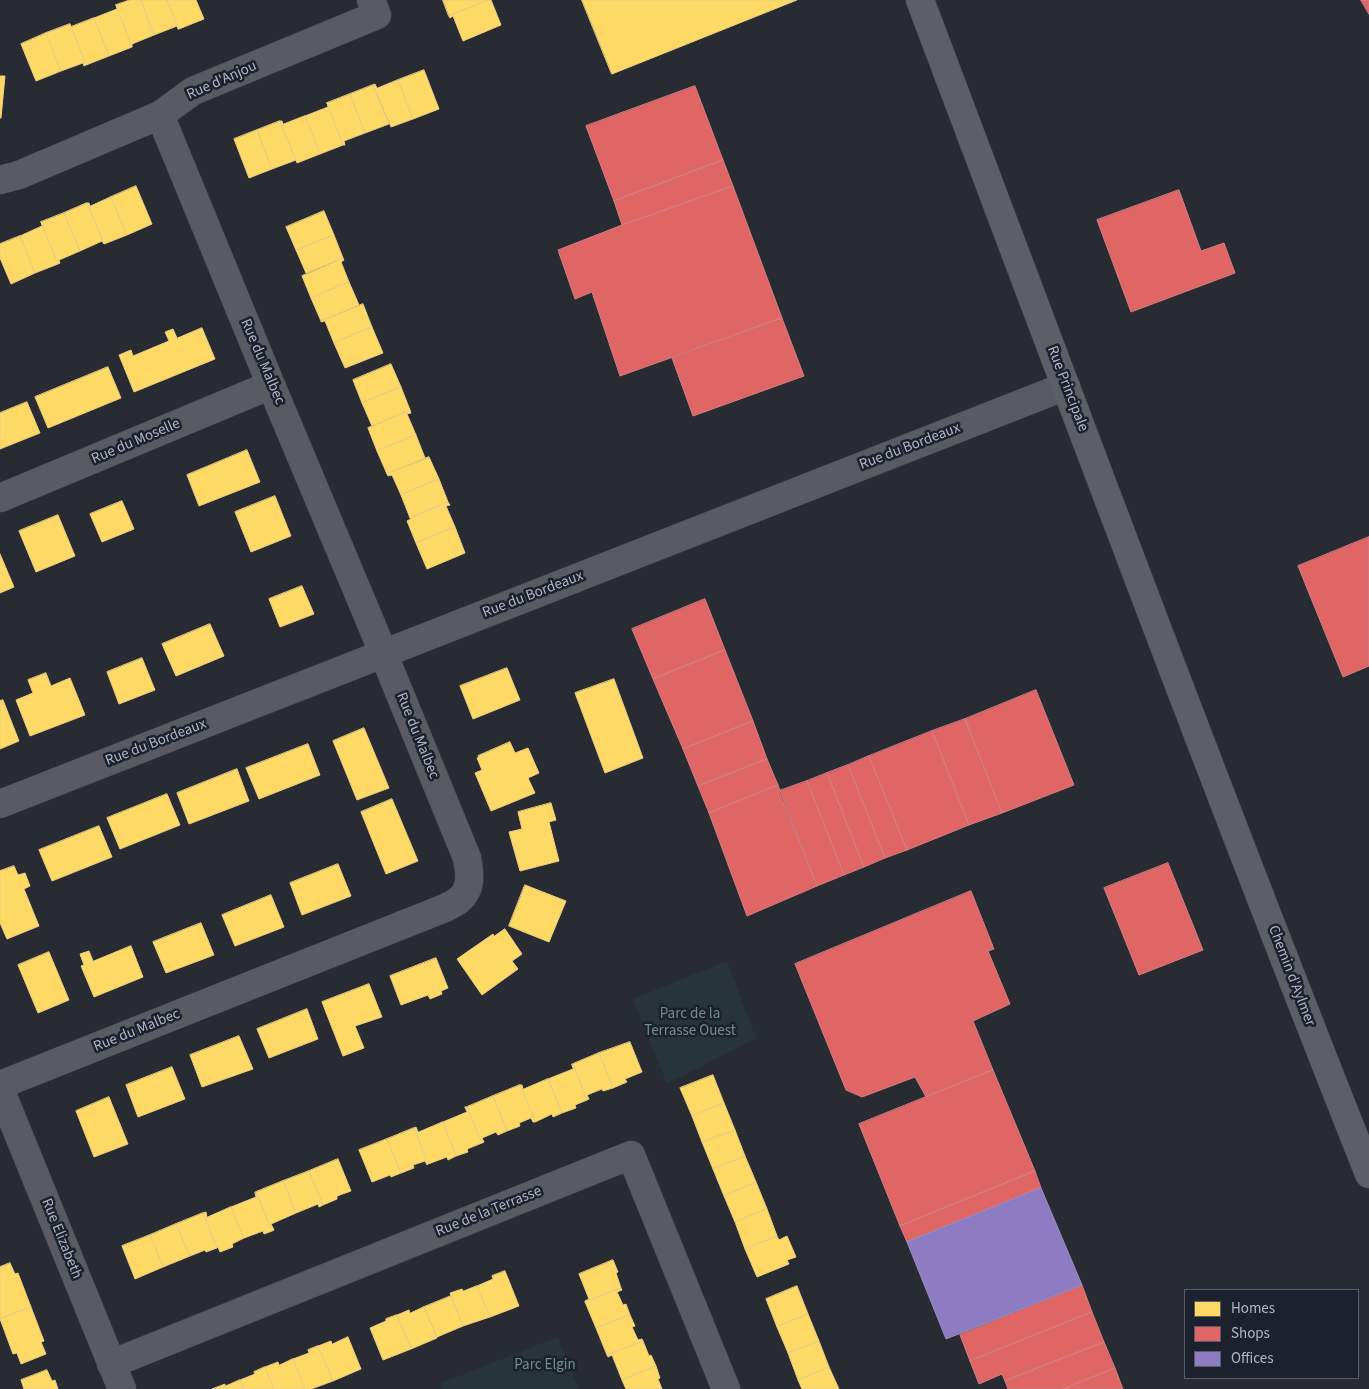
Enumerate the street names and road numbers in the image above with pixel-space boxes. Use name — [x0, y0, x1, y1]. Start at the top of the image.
street label: Rue d'Anjou — [184, 58, 260, 104]
street label: Rue du Malbec — [236, 316, 288, 408]
street label: Rue Principale — [1042, 344, 1092, 434]
street label: Rue du Moselle — [89, 415, 183, 469]
street label: Rue du Bordeaux — [857, 419, 963, 475]
street label: Rue du Bordeaux — [480, 567, 586, 623]
street label: Rue du Malbec — [392, 690, 442, 782]
street label: Rue du Bordeaux — [103, 715, 209, 771]
street label: Chemin d'Aylmer — [1263, 923, 1319, 1029]
street label: Rue du Malbec — [91, 1006, 183, 1056]
street label: Rue de la Terrasse — [434, 1183, 544, 1241]
street label: Rue Elizabeth — [37, 1196, 85, 1282]

